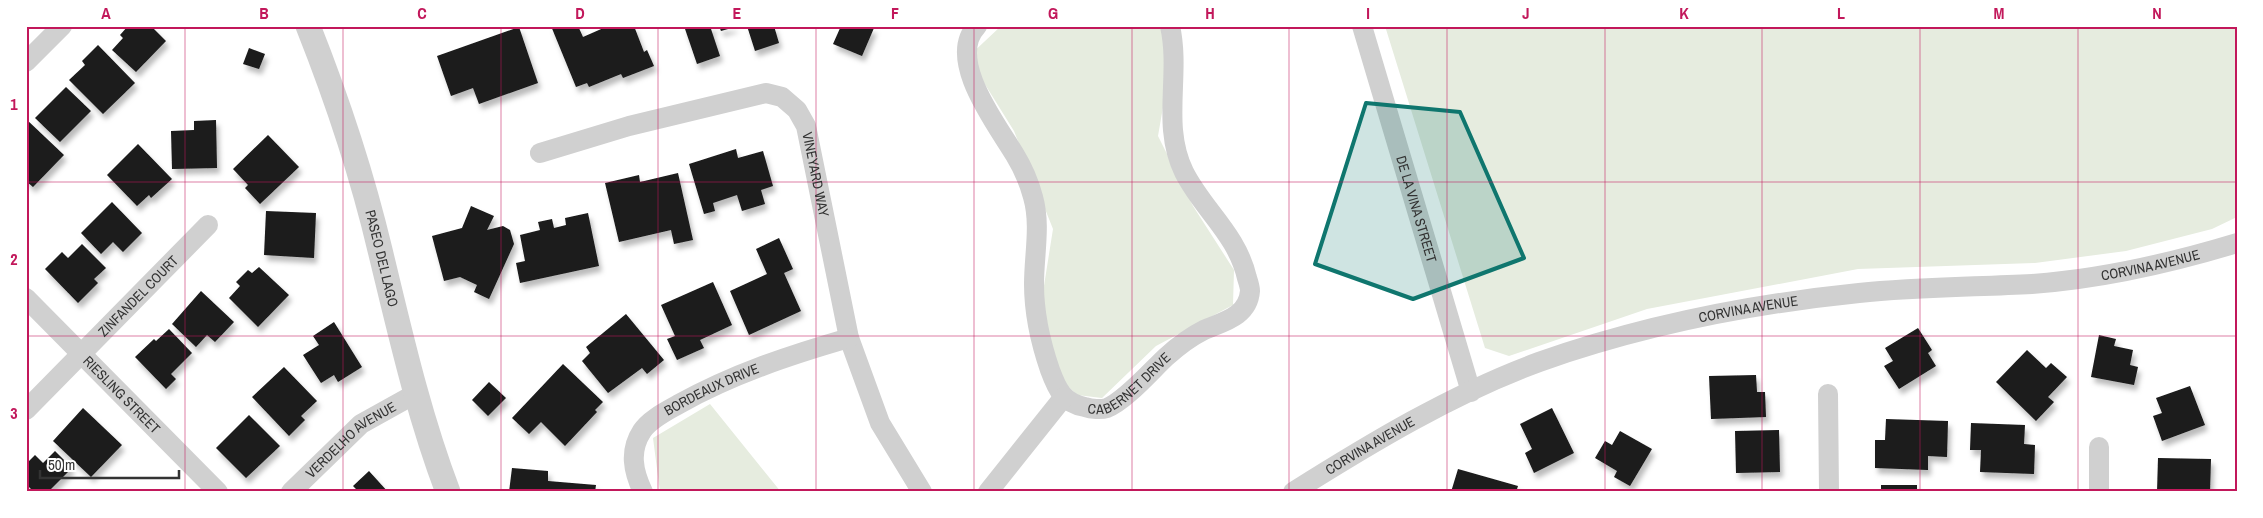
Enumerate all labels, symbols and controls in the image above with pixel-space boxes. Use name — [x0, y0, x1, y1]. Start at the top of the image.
text: A — [101, 2, 111, 24]
text: B — [259, 2, 269, 24]
text: C — [417, 2, 427, 24]
text: D — [575, 2, 585, 24]
text: E — [733, 2, 742, 24]
text: F — [891, 2, 899, 24]
text: G — [1048, 2, 1058, 24]
text: H — [1205, 2, 1215, 24]
text: I — [1366, 2, 1370, 24]
text: J — [1522, 2, 1530, 24]
text: K — [1679, 2, 1689, 24]
text: L — [1837, 2, 1845, 24]
text: M — [1994, 2, 2005, 24]
text: N — [2152, 2, 2162, 24]
text: 1 — [10, 93, 18, 115]
street label: VINEYARD WAY — [798, 130, 833, 219]
street label: DE LA VINA STREET — [1392, 154, 1441, 265]
street label: PASEO DEL LAGO — [361, 208, 402, 309]
street label: CORVINA AVENUE — [2100, 245, 2202, 284]
text: 2 — [10, 248, 18, 270]
street label: ZINFANDEL COURT — [94, 252, 182, 340]
street label: CORVINA AVENUE — [1697, 291, 1799, 326]
street label: CABERNET DRIVE — [1086, 348, 1174, 418]
street label: RIESLING STREET — [79, 352, 164, 437]
street label: BORDEAUX DRIVE — [661, 359, 761, 420]
street label: VERDELHO AVENUE — [302, 397, 399, 482]
text: 3 — [10, 402, 18, 424]
street label: CORVINA AVENUE — [1322, 412, 1418, 479]
scale bar — [40, 448, 179, 480]
text: 50 m — [48, 454, 75, 475]

